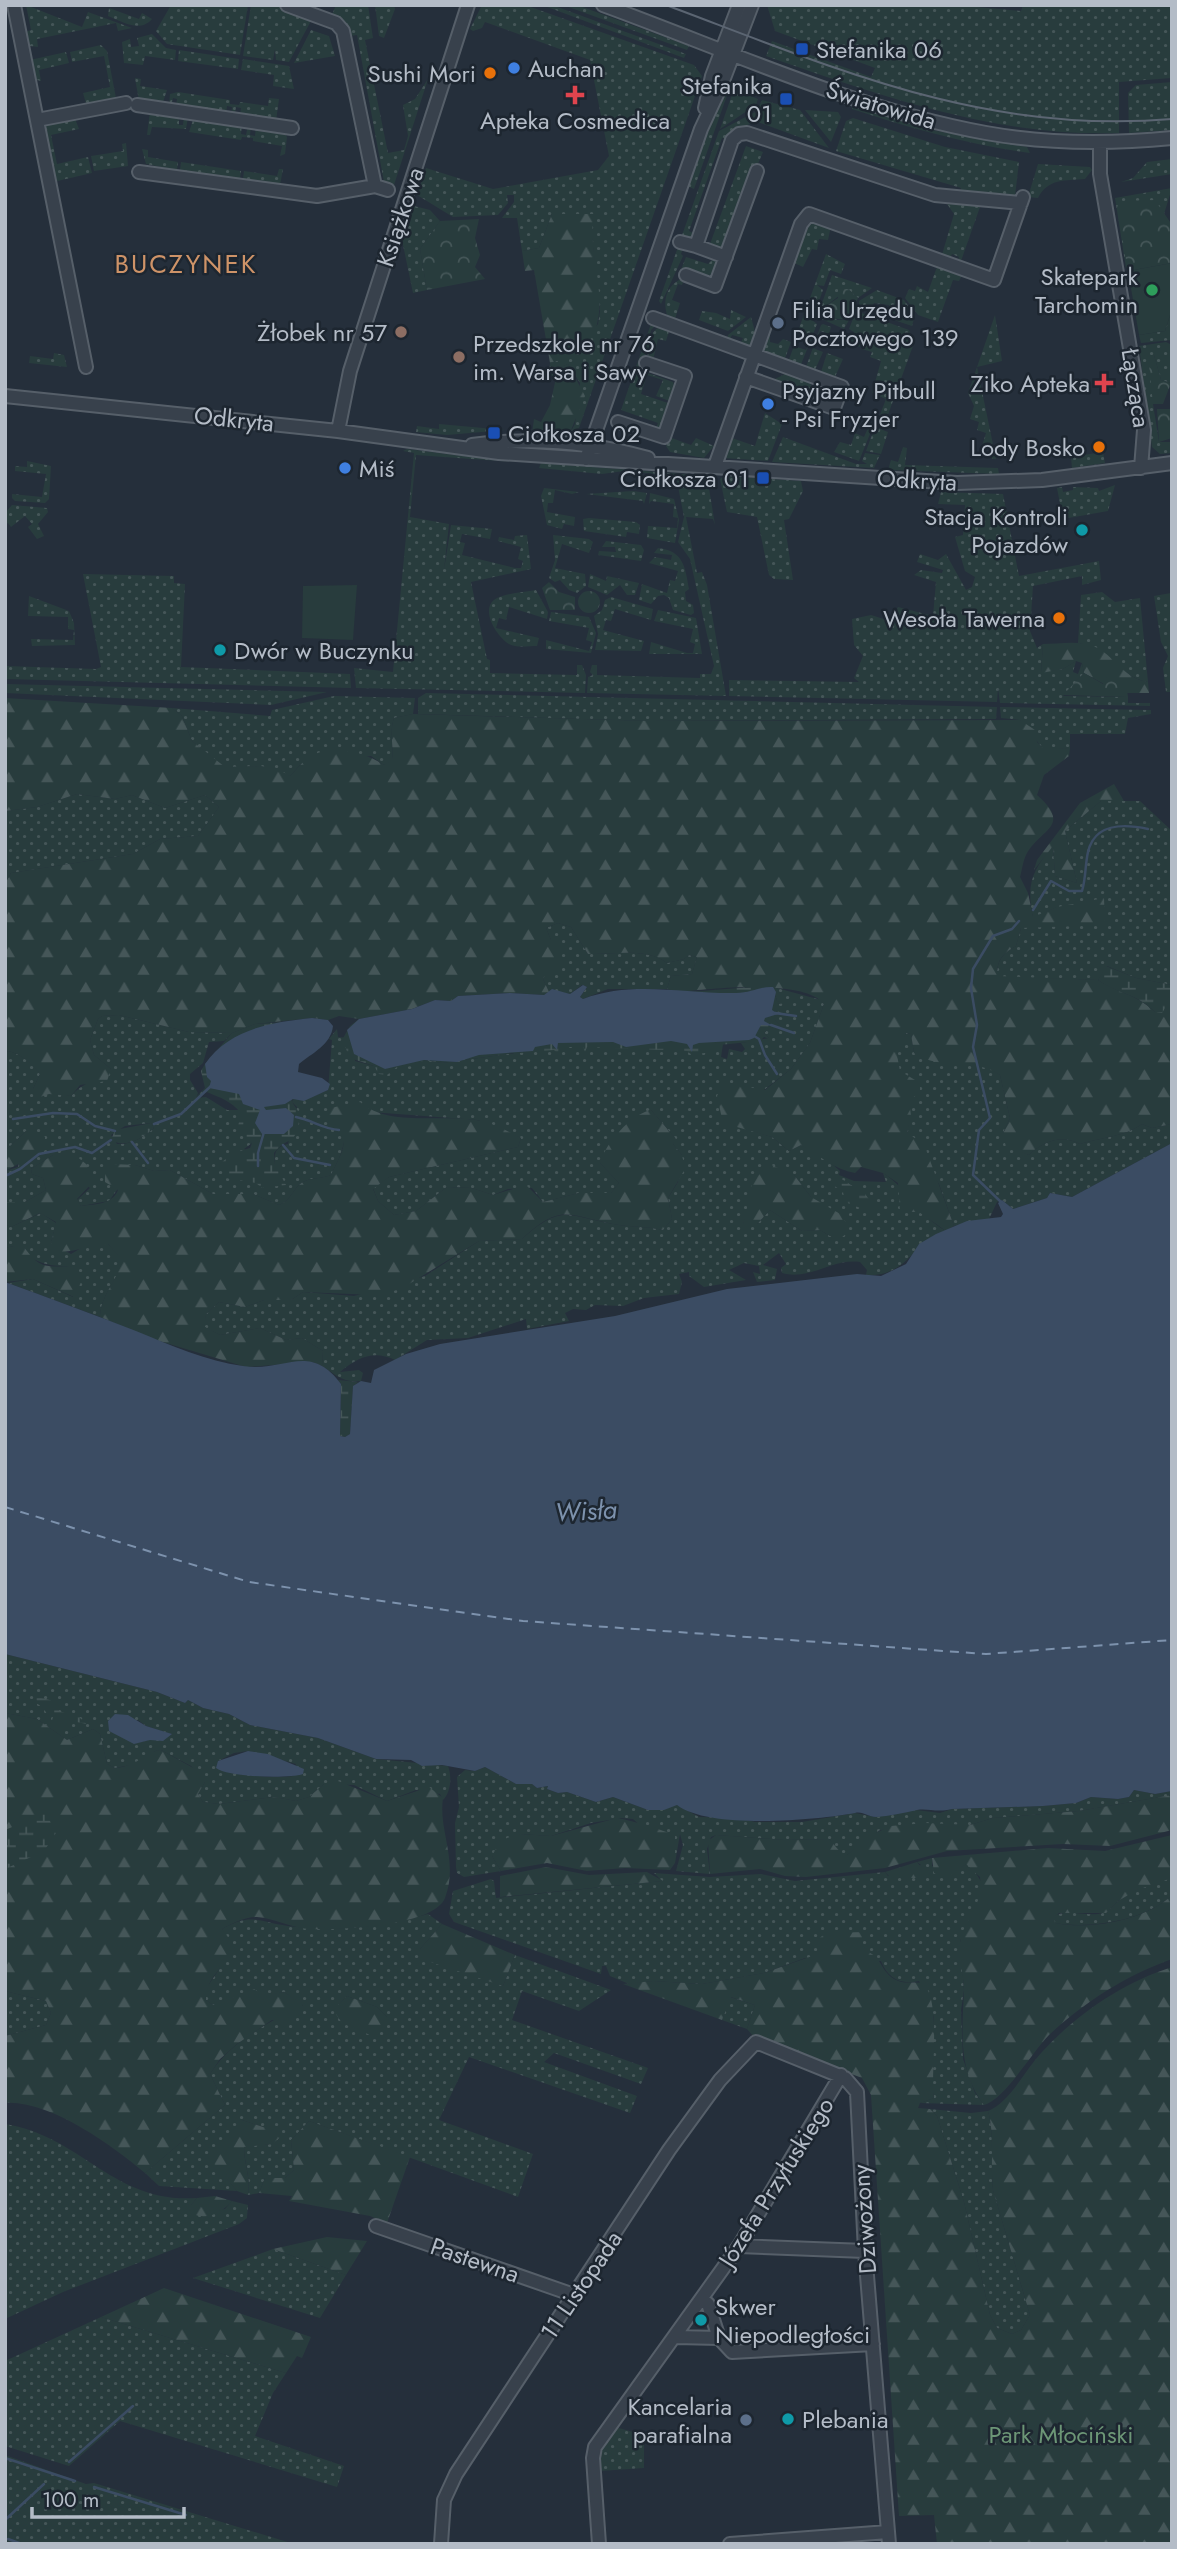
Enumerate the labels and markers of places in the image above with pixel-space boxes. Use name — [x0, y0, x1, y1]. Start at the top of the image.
place label: Stefanika 06 — [816, 32, 942, 67]
marker: Stefanika 06 — [794, 41, 810, 57]
place label: Auchan — [528, 51, 604, 86]
place label: Sushi Mori — [368, 56, 476, 91]
marker: Auchan — [506, 60, 522, 76]
marker: Sushi Mori — [482, 65, 498, 81]
place label: Stefanika 01 — [681, 68, 772, 131]
marker: Apteka Cosmedica — [567, 87, 583, 103]
marker: Stefanika 01 — [778, 91, 794, 107]
place label: Apteka Cosmedica — [480, 103, 670, 138]
place label: Skatepark Tarchomin — [1035, 259, 1138, 322]
marker: Skatepark Tarchomin — [1144, 282, 1160, 298]
place label: Filia Urzędu Pocztowego 139 — [792, 292, 959, 355]
place label: Żłobek nr 57 — [257, 315, 387, 350]
marker: Filia Urzędu Pocztowego 139 — [770, 315, 786, 331]
marker: Żłobek nr 57 — [393, 324, 409, 340]
place label: Przedszkole nr 76 im. Warsa i Sawy — [473, 326, 655, 389]
marker: Przedszkole nr 76 im. Warsa i Sawy — [451, 349, 467, 365]
place label: Ziko Apteka — [970, 366, 1090, 401]
place label: Psyjazny Pitbull - Psi Fryzjer — [782, 373, 936, 436]
marker: Ziko Apteka — [1096, 375, 1112, 391]
marker: Psyjazny Pitbull - Psi Fryzjer — [760, 396, 776, 412]
place label: Ciołkosza 02 — [508, 416, 640, 451]
marker: Ciołkosza 02 — [486, 425, 502, 441]
place label: Lody Bosko — [970, 430, 1085, 465]
marker: Lody Bosko — [1091, 439, 1107, 455]
place label: Miś — [359, 451, 395, 486]
marker: Miś — [337, 460, 353, 476]
place label: Ciołkosza 01 — [620, 461, 749, 496]
marker: Ciołkosza 01 — [755, 470, 771, 486]
place label: Stacja Kontroli Pojazdów — [924, 499, 1069, 562]
marker: Stacja Kontroli Pojazdów — [1074, 522, 1090, 538]
place label: Wesoła Tawerna — [883, 601, 1045, 636]
marker: Wesoła Tawerna — [1051, 610, 1067, 626]
place label: Dwór w Buczynku — [234, 633, 414, 668]
marker: Dwór w Buczynku — [212, 642, 228, 658]
place label: Skwer Niepodległości — [715, 2289, 870, 2352]
marker: Skwer Niepodległości — [693, 2312, 709, 2328]
place label: Kancelaria parafialna — [627, 2389, 732, 2452]
place label: Plebania — [802, 2402, 889, 2437]
marker: Plebania — [780, 2411, 796, 2427]
marker: Kancelaria parafialna — [738, 2412, 754, 2428]

